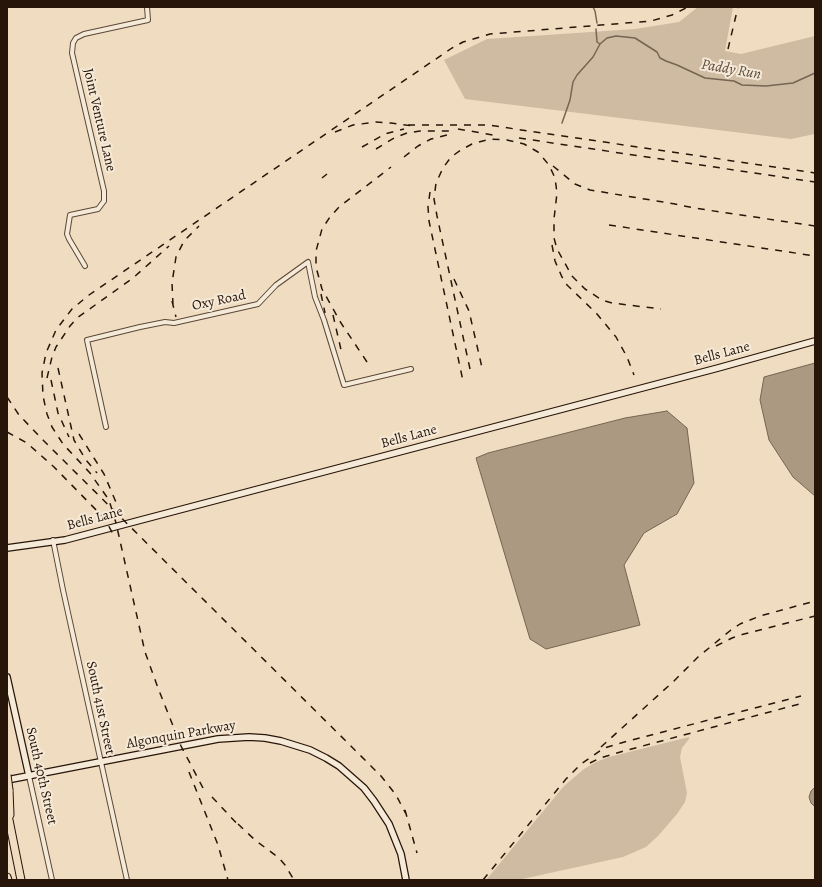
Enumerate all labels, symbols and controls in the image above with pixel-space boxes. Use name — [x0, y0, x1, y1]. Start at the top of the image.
water label: Paddy Run — [700, 56, 762, 84]
street label: Joint Venture Lane — [79, 67, 119, 173]
street label: Oxy Road — [191, 287, 247, 315]
street label: Bells Lane — [692, 338, 752, 370]
street label: Bells Lane — [379, 421, 439, 453]
street label: Bells Lane — [65, 503, 125, 535]
street label: South 41st Street — [82, 660, 118, 756]
street label: Algonquin Parkway — [125, 717, 237, 753]
street label: South 40th Street — [22, 726, 60, 826]

